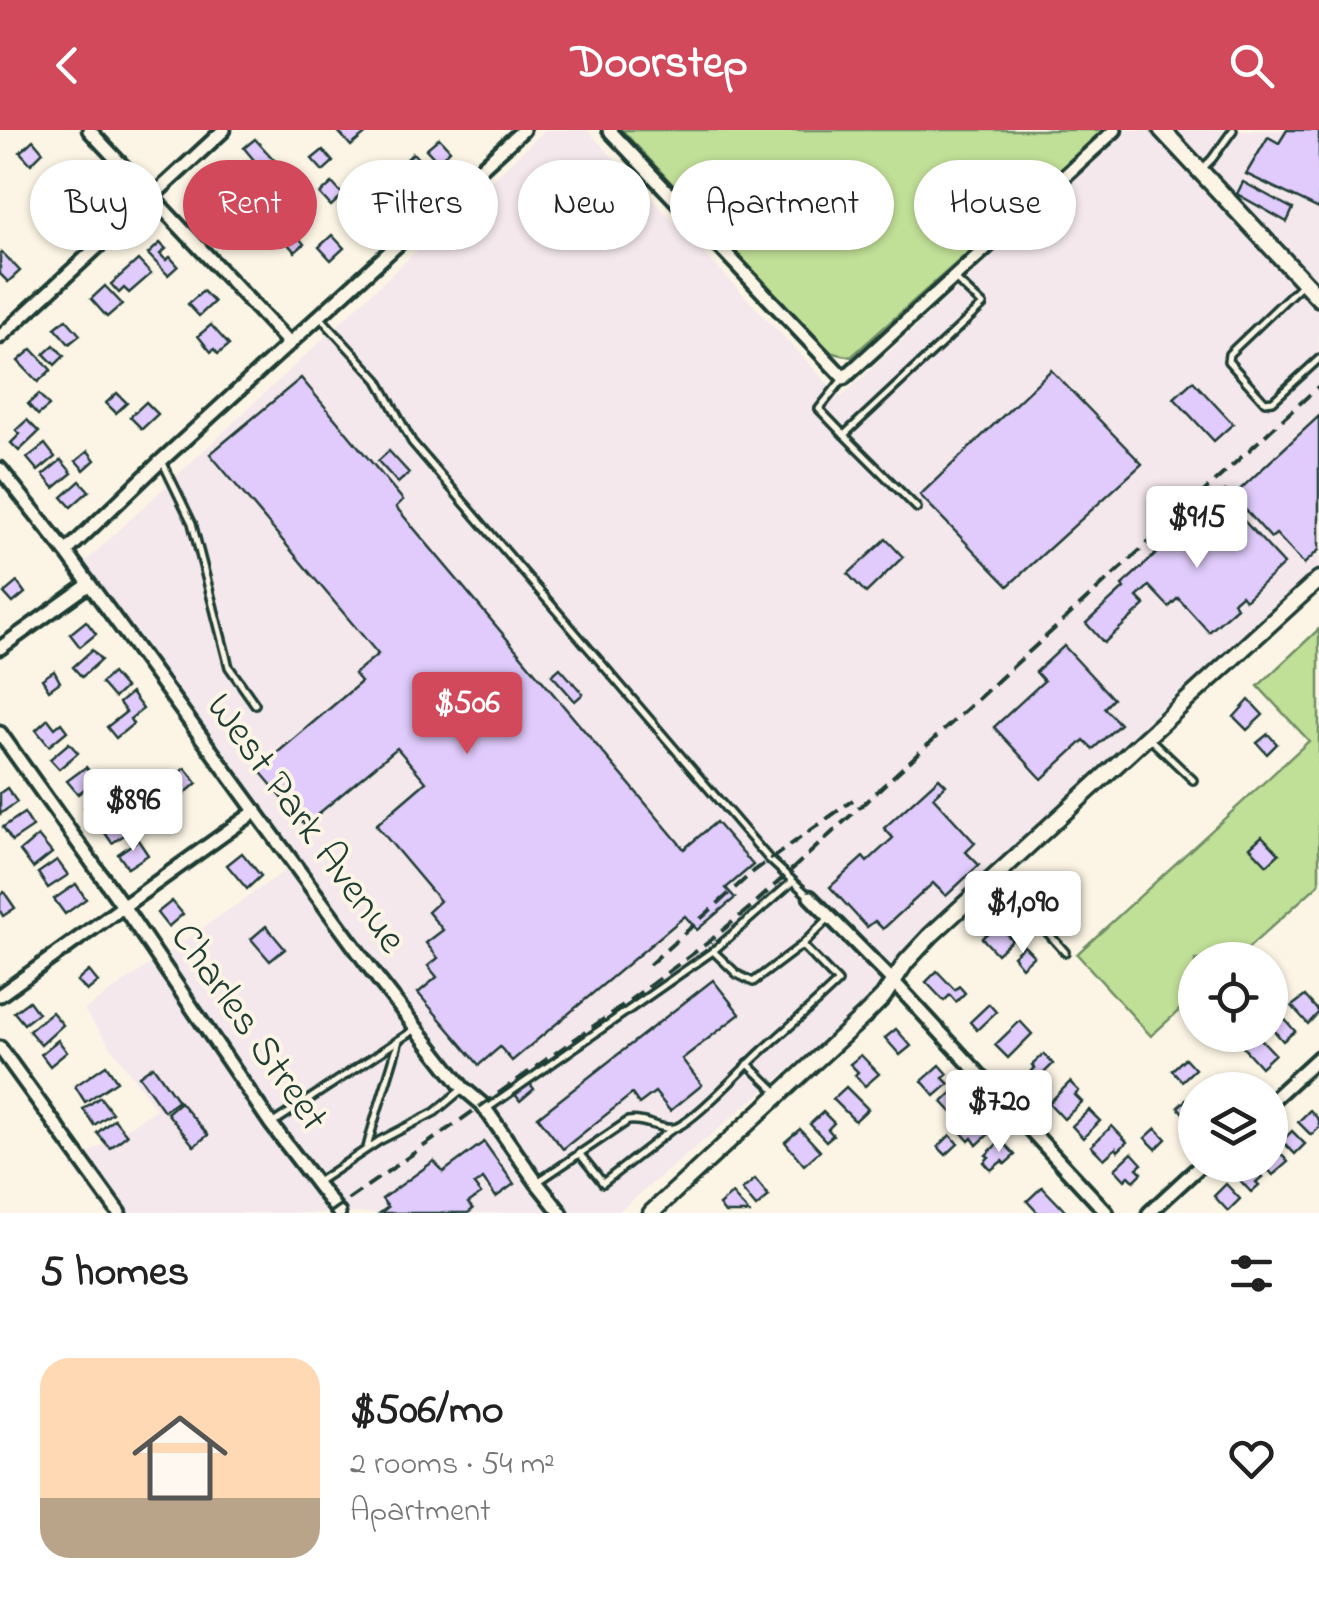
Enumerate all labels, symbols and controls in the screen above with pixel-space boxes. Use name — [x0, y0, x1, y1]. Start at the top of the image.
text: Doorstep — [571, 32, 748, 98]
icon: back — [40, 38, 95, 93]
icon: search — [1224, 38, 1279, 93]
chip: Buy — [30, 160, 163, 250]
chip: Rent — [183, 160, 317, 250]
chip: Filters — [337, 160, 498, 250]
chip: New — [518, 160, 650, 250]
chip: Apartment — [670, 160, 894, 250]
chip: House — [914, 160, 1076, 250]
pin: $915 — [1138, 486, 1256, 571]
text: $915 — [1168, 495, 1226, 542]
pin: $506 — [408, 672, 526, 757]
street label: West Park Avenue — [189, 681, 421, 967]
text: $506 — [434, 681, 500, 728]
pin: $896 — [74, 769, 192, 854]
text: $896 — [105, 778, 161, 825]
pin: $1,090 — [942, 871, 1104, 956]
text: $1,090 — [987, 880, 1059, 927]
street label: Charles Street — [154, 911, 342, 1145]
map controls — [1178, 942, 1288, 1182]
button: locate — [1178, 942, 1288, 1052]
pin: $720 — [940, 1070, 1058, 1155]
button: layers — [1178, 1072, 1288, 1182]
text: $720 — [968, 1079, 1030, 1126]
text: 5 homes — [40, 1243, 189, 1304]
icon: filters — [1224, 1246, 1279, 1301]
text: $506/mo — [350, 1381, 504, 1442]
icon: home — [120, 1398, 240, 1518]
icon: heart — [1224, 1431, 1279, 1486]
text: 2 rooms · 54 m² — [350, 1442, 555, 1489]
text: Apartment — [350, 1489, 491, 1536]

